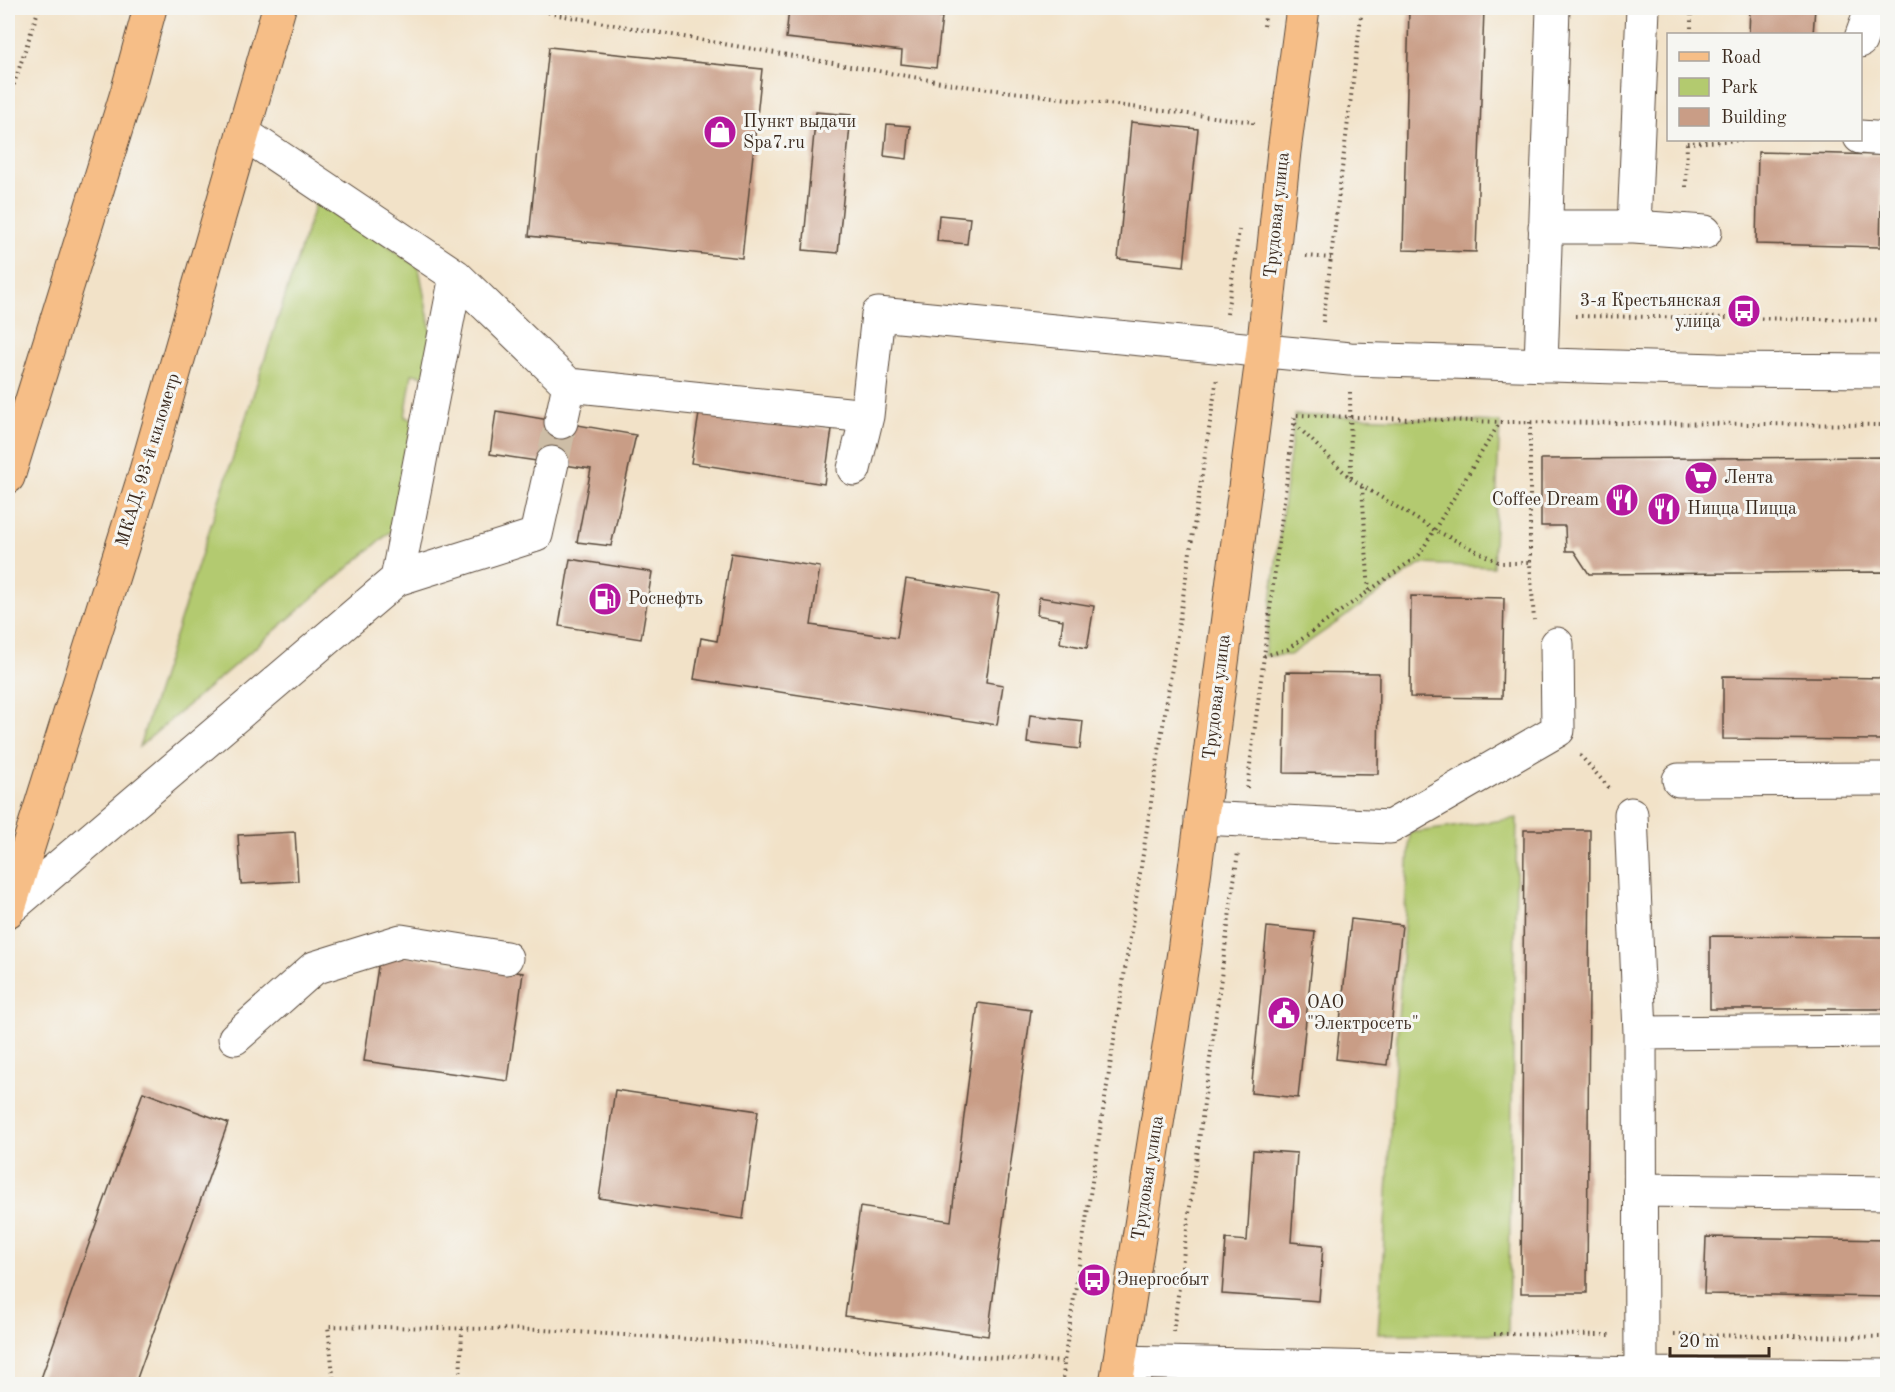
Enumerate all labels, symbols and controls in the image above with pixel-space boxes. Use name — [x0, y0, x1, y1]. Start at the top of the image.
legend — [1667, 33, 1862, 141]
text: Road — [1721, 49, 1761, 67]
text: Park — [1721, 79, 1758, 97]
text: Building — [1721, 109, 1787, 127]
place label: Пункт выдачи Spa7.ru — [743, 113, 856, 152]
shop icon: Пункт выдачи Spa7.ru — [702, 114, 738, 150]
street label: Трудовая улица — [1261, 151, 1293, 279]
place label: 3-я Крестьянская улица — [1580, 292, 1721, 331]
bus stop icon: 3-я Крестьянская улица — [1726, 293, 1762, 329]
street label: МКАД, 93-й километр — [113, 371, 183, 549]
supermarket icon: Лента — [1683, 460, 1719, 496]
place label: Лента — [1724, 469, 1774, 487]
restaurant icon: Сoffee Dream — [1604, 482, 1640, 518]
place label: Сoffee Dream — [1492, 491, 1599, 509]
restaurant icon: Ницца Пицца — [1646, 491, 1682, 527]
place label: Ницца Пицца — [1687, 500, 1797, 518]
fuel station icon: Роснефть — [587, 581, 623, 617]
place label: Роснефть — [628, 590, 703, 609]
street label: Трудовая улица — [1200, 633, 1234, 761]
place label: ОАО "Электросеть" — [1307, 994, 1419, 1033]
public building icon: ОАО "Электросеть" — [1266, 995, 1302, 1031]
street label: Трудовая улица — [1129, 1114, 1167, 1242]
bus stop icon: Энергосбыт — [1076, 1262, 1112, 1298]
place label: Энергосбыт — [1117, 1271, 1209, 1289]
scale bar — [1670, 1320, 1769, 1358]
text: 20 m — [1679, 1333, 1719, 1351]

